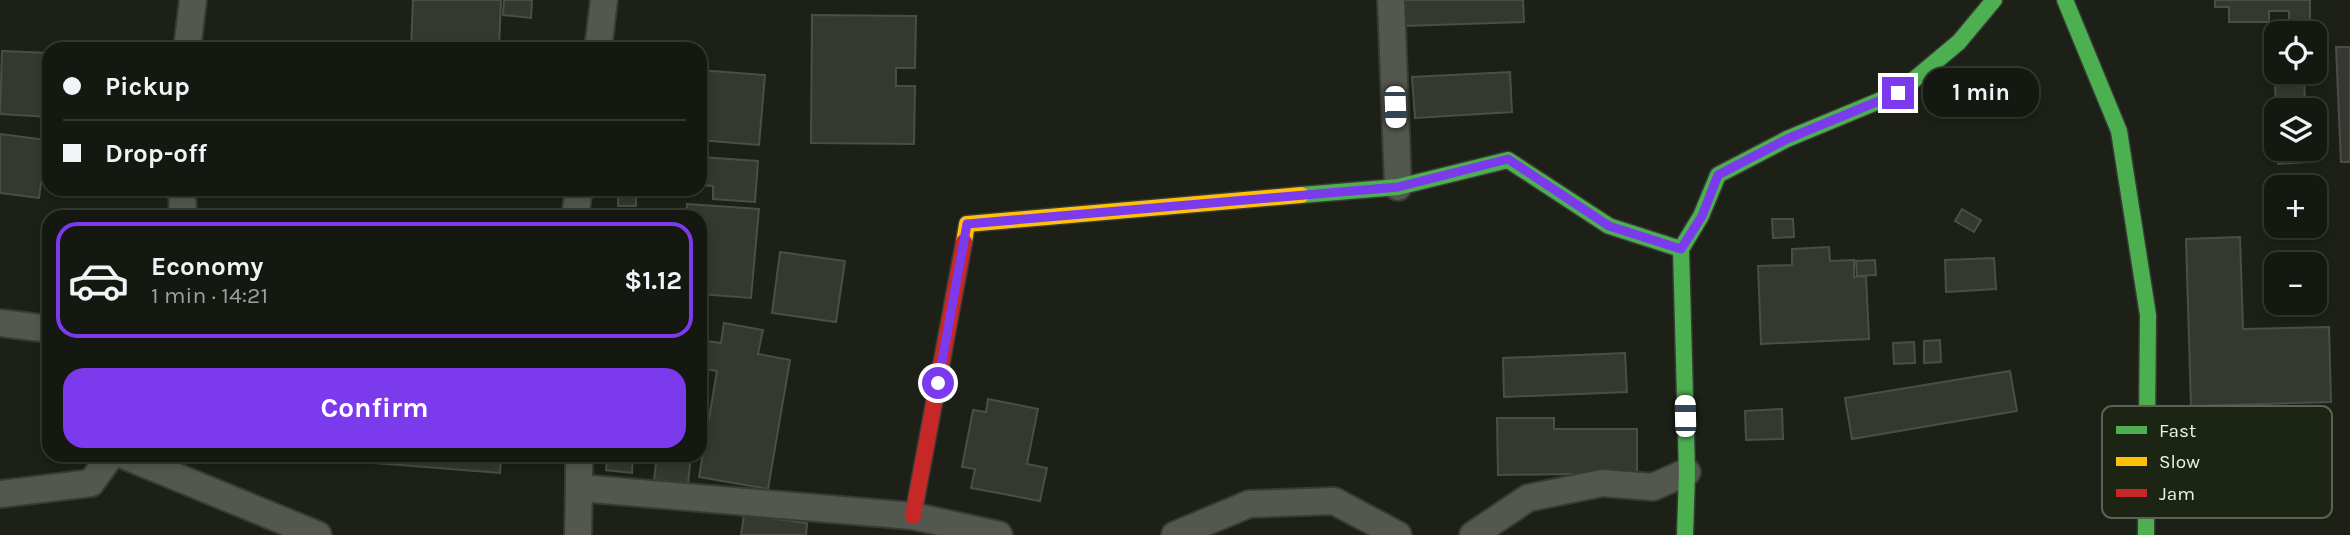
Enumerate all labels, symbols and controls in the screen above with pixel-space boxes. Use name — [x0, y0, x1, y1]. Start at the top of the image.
map controls — [2264, 21, 2327, 315]
button: locate — [2264, 21, 2327, 84]
callout: 1 min — [1923, 68, 2038, 118]
text: Pickup — [105, 71, 190, 102]
route end — [1882, 77, 1914, 109]
text: 1 min — [1952, 79, 2010, 106]
car — [1384, 86, 1407, 128]
button: layers — [2264, 98, 2327, 161]
text: Drop-off — [105, 138, 207, 169]
button: + — [2264, 175, 2327, 238]
icon: car — [67, 249, 130, 312]
text: Economy — [151, 251, 263, 282]
button: − — [2264, 252, 2327, 315]
text: $1.12 — [624, 265, 682, 296]
text: 1 min · 14:21 — [151, 282, 268, 309]
route start — [922, 367, 954, 399]
button: Confirm — [63, 368, 686, 448]
car — [1675, 395, 1696, 437]
legend — [2102, 406, 2332, 518]
text: Fast — [2159, 420, 2196, 442]
text: Slow — [2159, 451, 2200, 473]
text: Jam — [2159, 483, 2195, 505]

